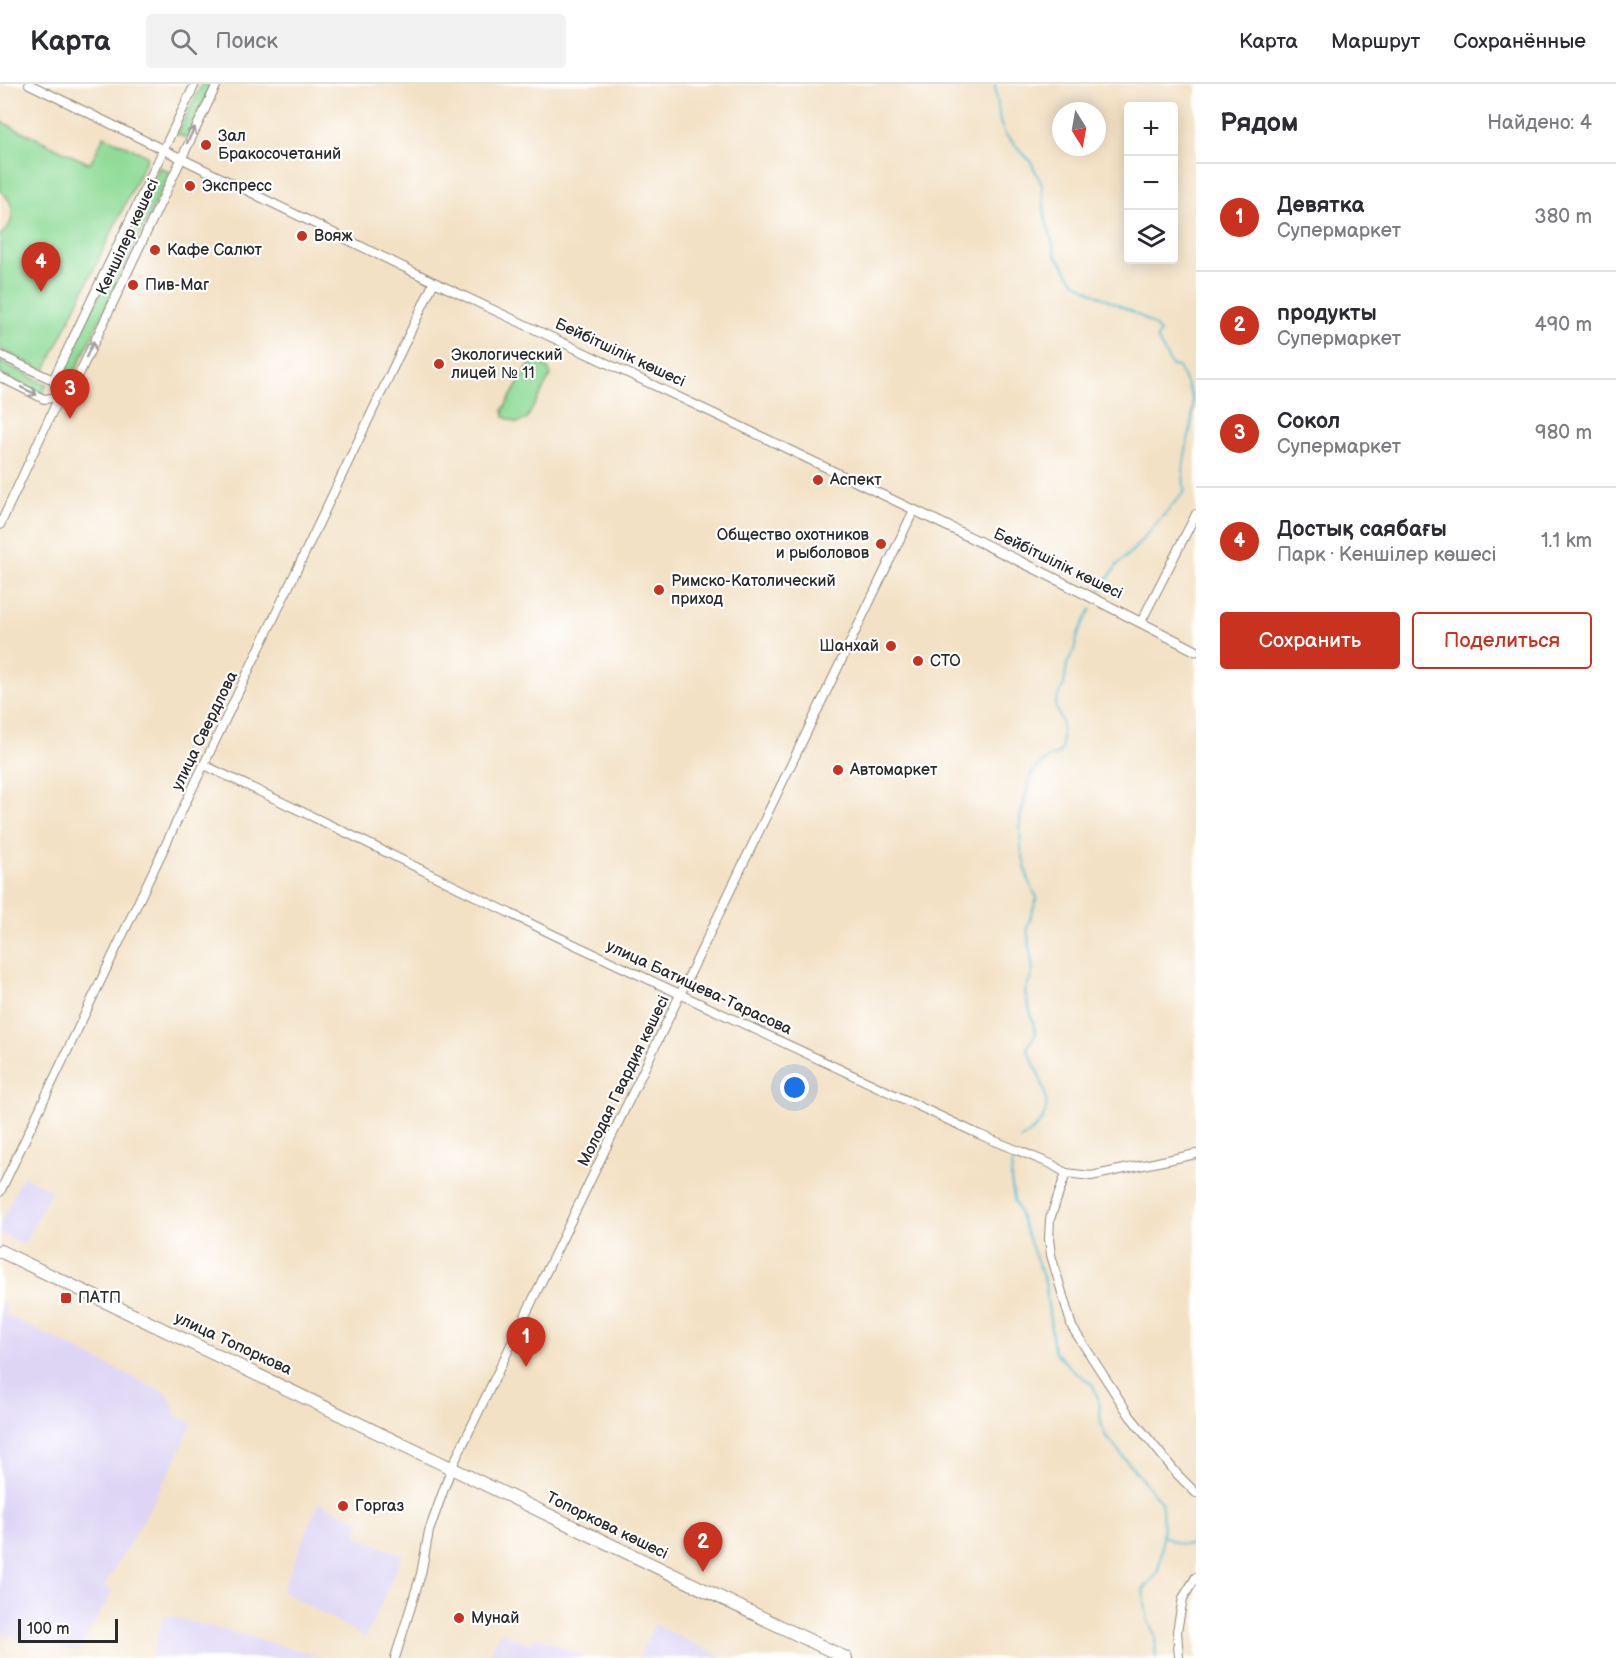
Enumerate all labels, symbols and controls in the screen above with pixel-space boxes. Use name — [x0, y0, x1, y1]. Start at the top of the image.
search box — [146, 14, 566, 68]
text: Карта — [30, 25, 110, 58]
icon: search — [167, 25, 200, 58]
text: Поиск — [215, 28, 278, 55]
text: Карта — [1239, 29, 1298, 54]
text: Маршрут — [1331, 29, 1420, 54]
text: Сохранённые — [1453, 29, 1586, 54]
north arrow — [1052, 102, 1106, 156]
map controls — [1124, 102, 1178, 264]
button: + — [1124, 102, 1178, 156]
text: Рядом — [1220, 108, 1298, 139]
text: Найдено: 4 — [1487, 111, 1592, 135]
one-way arrow — [186, 127, 198, 145]
place label: Зал Бракосочетаний — [218, 127, 341, 164]
marker: Зал Бракосочетаний — [199, 138, 213, 152]
button: − — [1124, 156, 1178, 210]
street label: Кеншілер көшесі — [93, 176, 163, 298]
place label: Экспресс — [202, 177, 272, 196]
marker: Экспресс — [183, 179, 197, 193]
text: Девятка — [1277, 192, 1364, 219]
text: 1 — [1235, 205, 1244, 229]
text: 380 m — [1534, 205, 1592, 229]
button: layers — [1124, 210, 1178, 264]
text: Супермаркет — [1277, 219, 1401, 243]
place label: Вояж — [314, 227, 353, 246]
marker: Вояж — [295, 229, 309, 243]
place label: Кафе Салют — [167, 241, 262, 260]
pin: 4 — [22, 242, 60, 292]
marker: Кафе Салют — [148, 243, 162, 257]
place label: Пив-Маг — [145, 276, 209, 295]
marker: Пив-Маг — [126, 278, 140, 292]
text: продукты — [1277, 300, 1377, 327]
text: 2 — [1234, 313, 1245, 337]
text: 490 m — [1535, 313, 1592, 337]
street label: Бейбітшілік көшесі — [552, 314, 688, 392]
text: Супермаркет — [1277, 327, 1401, 351]
one-way arrow — [85, 341, 97, 359]
place label: Экологический лицей № 11 — [451, 346, 563, 383]
marker: Экологический лицей № 11 — [432, 357, 446, 371]
pin: 3 — [50, 370, 90, 419]
one-way arrow — [19, 386, 37, 398]
text: Сокол — [1277, 408, 1340, 435]
text: 3 — [1234, 421, 1245, 445]
text: 980 m — [1535, 421, 1592, 445]
text: Супермаркет — [1277, 435, 1401, 459]
place label: Аспект — [829, 471, 882, 490]
marker: Аспект — [811, 473, 825, 487]
text: Достық саябағы — [1277, 516, 1447, 543]
street label: Бейбітшілік көшесі — [990, 524, 1126, 604]
place label: Общество охотников и рыболовов — [717, 526, 870, 563]
text: 4 — [1234, 529, 1245, 553]
text: 1.1 km — [1541, 529, 1592, 553]
marker: Общество охотников и рыболовов — [874, 537, 888, 551]
text: Парк · Кеншілер көшесі — [1277, 543, 1496, 567]
place label: Римско-Католический приход — [671, 572, 836, 609]
marker: Римско-Католический приход — [652, 583, 666, 597]
button: Сохранить — [1220, 612, 1400, 669]
button: Поделиться — [1412, 612, 1592, 669]
place label: Шанхай — [819, 637, 879, 656]
marker: Шанхай — [884, 639, 898, 653]
place label: СТО — [930, 652, 961, 671]
marker: СТО — [911, 654, 925, 668]
street label: улица Свердлова — [168, 668, 242, 794]
place label: Автомаркет — [849, 761, 938, 780]
marker: Автомаркет — [831, 763, 845, 777]
street label: улица Батищева-Тарасова — [603, 937, 795, 1040]
street label: Молодая Гвардия көшесі — [574, 992, 674, 1170]
your location — [780, 1073, 809, 1102]
place label: ПАТП — [78, 1289, 121, 1308]
marker: ПАТП — [59, 1291, 73, 1305]
street label: улица Топоркова — [171, 1308, 295, 1380]
pin: 1 — [506, 1318, 546, 1367]
street label: Топоркова көшесі — [543, 1488, 671, 1564]
place label: Горгаз — [355, 1497, 405, 1516]
marker: Горгаз — [336, 1499, 350, 1513]
pin: 2 — [684, 1522, 722, 1572]
place label: Мунай — [471, 1609, 519, 1628]
marker: Мунай — [452, 1611, 466, 1625]
scale bar — [18, 1616, 118, 1644]
text: 100 m — [27, 1620, 70, 1639]

